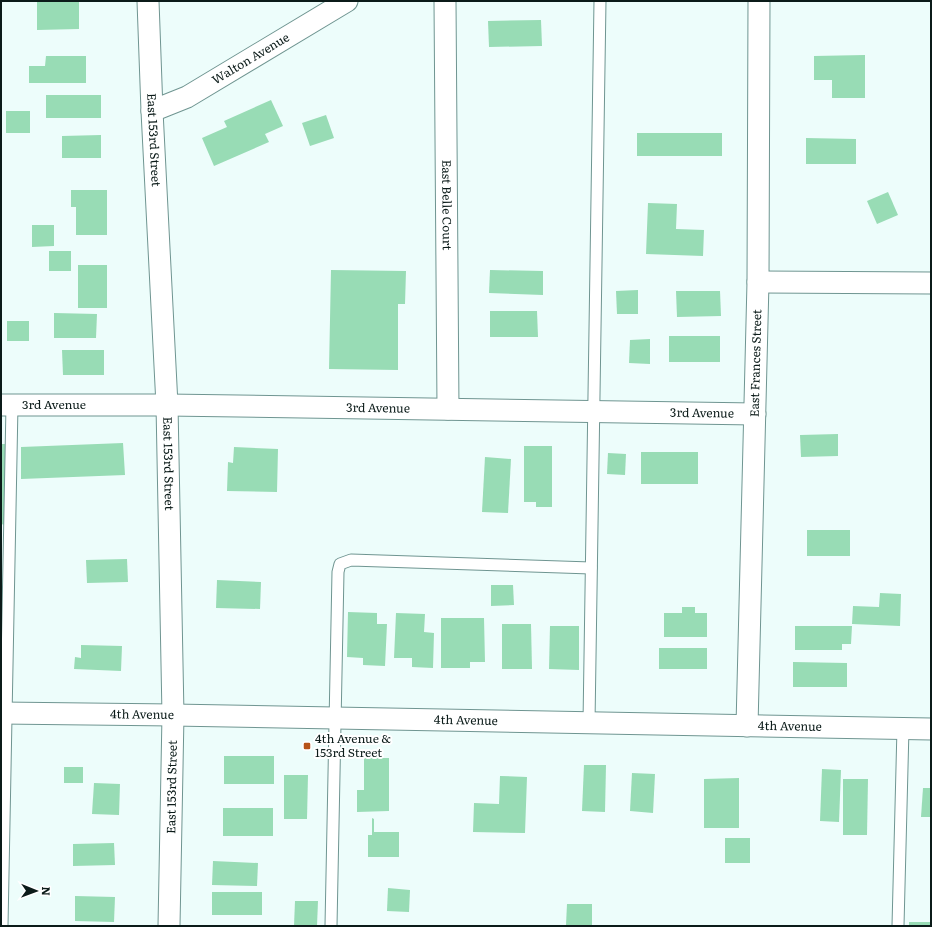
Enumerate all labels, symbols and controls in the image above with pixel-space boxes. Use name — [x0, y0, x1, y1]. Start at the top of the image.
street label: Walton Avenue — [208, 28, 292, 88]
street label: East 153rd Street — [143, 93, 166, 187]
street label: East Belle Court — [438, 160, 457, 251]
street label: East Frances Street — [745, 309, 765, 417]
street label: 3rd Avenue — [22, 395, 86, 413]
street label: 3rd Avenue — [346, 398, 410, 417]
street label: 3rd Avenue — [670, 403, 734, 422]
street label: East 153rd Street — [159, 416, 179, 511]
street label: 4th Avenue — [110, 704, 174, 723]
street label: 4th Avenue — [434, 710, 498, 729]
street label: 4th Avenue — [758, 716, 822, 735]
place label: 4th Avenue & 153rd Street — [315, 729, 391, 761]
street label: East 153rd Street — [161, 740, 181, 834]
marker: 4th Avenue & 153rd Street — [302, 741, 312, 751]
north arrow — [16, 871, 56, 911]
text: N — [39, 886, 55, 896]

